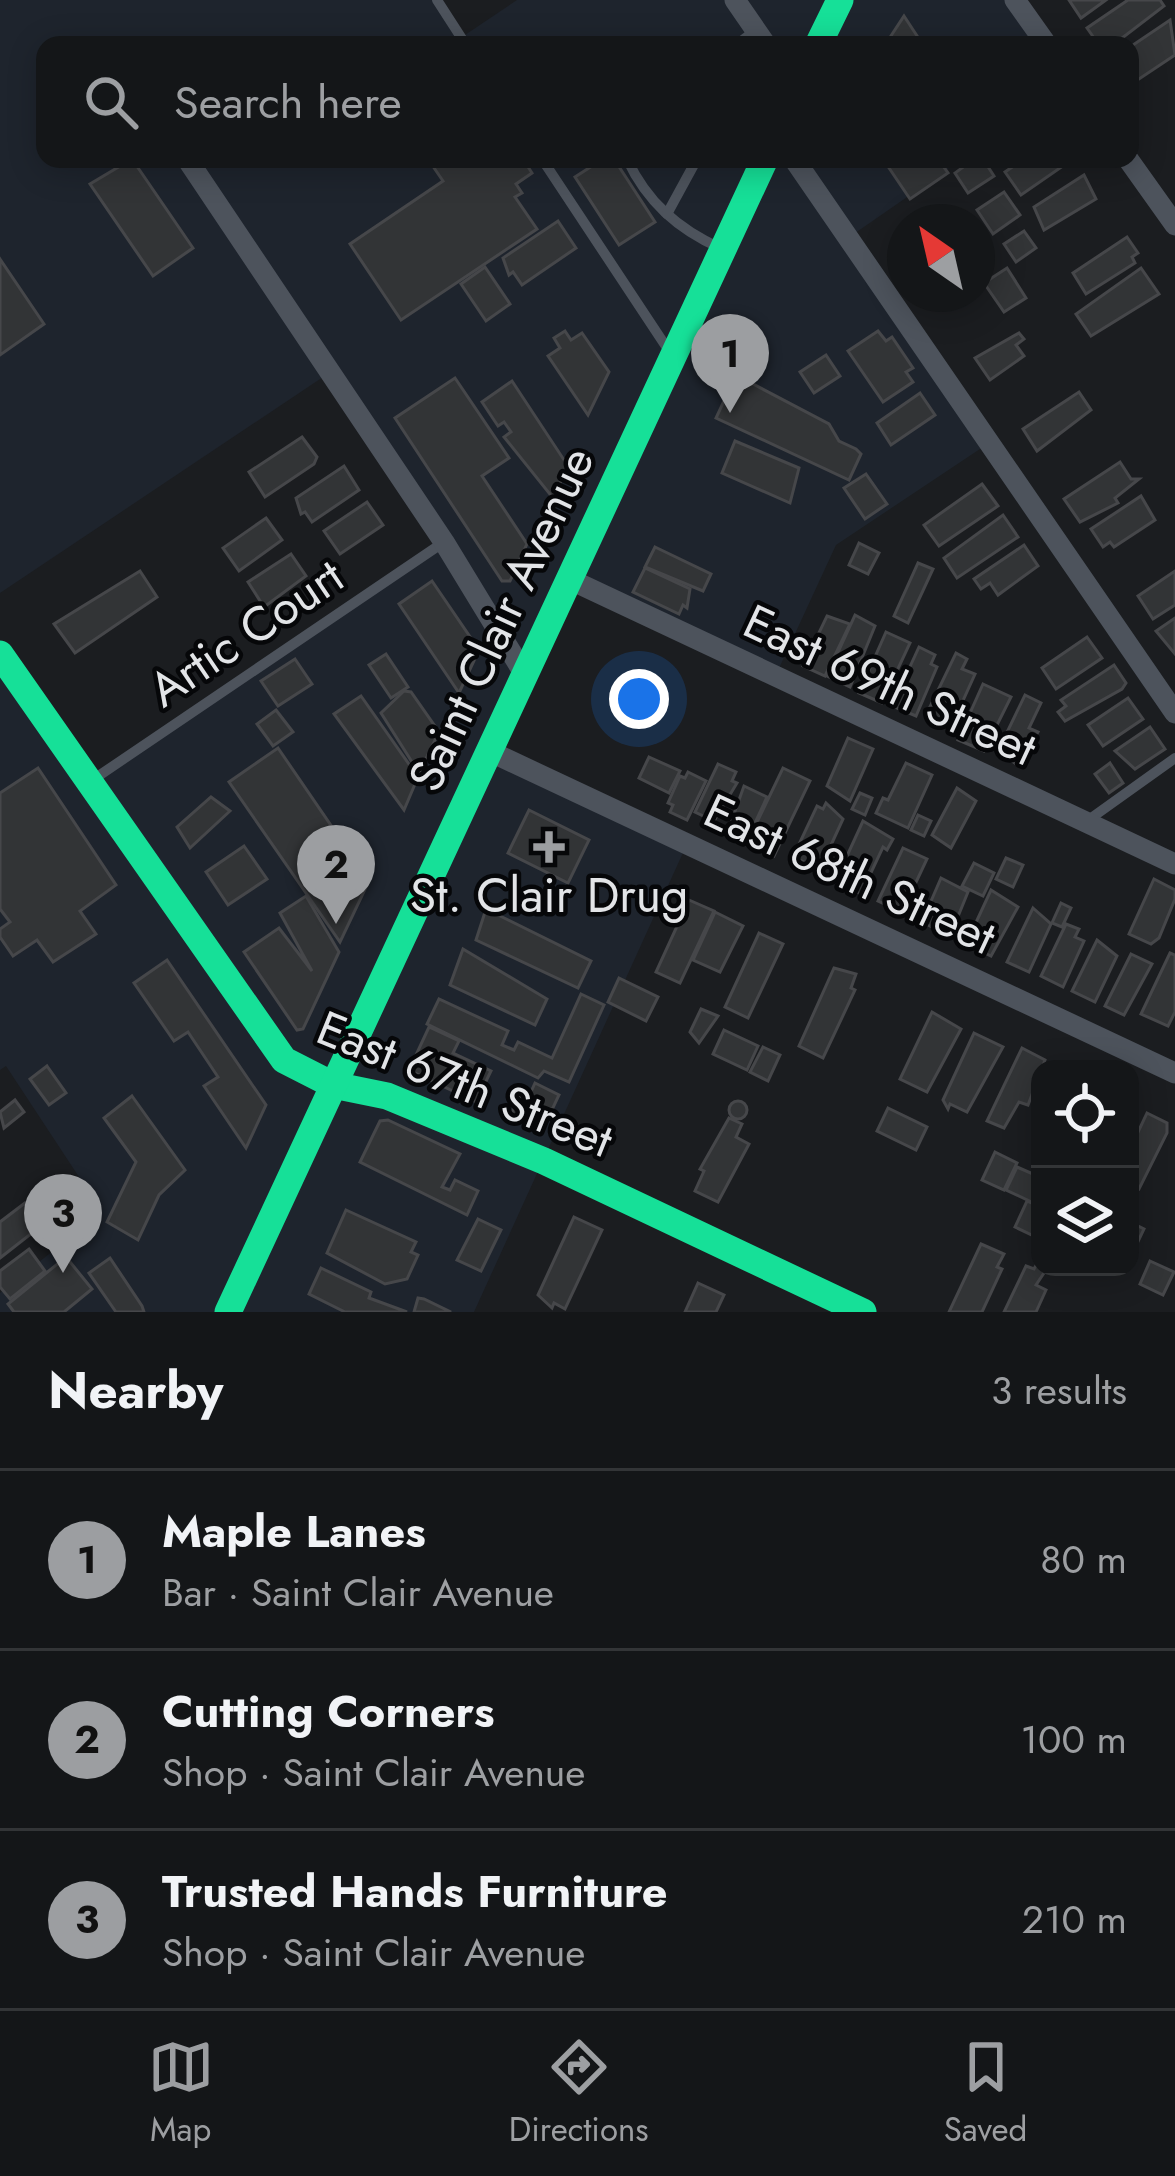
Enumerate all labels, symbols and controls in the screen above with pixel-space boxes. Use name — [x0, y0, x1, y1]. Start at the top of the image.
search box — [36, 36, 1139, 168]
icon: search — [78, 69, 144, 135]
text: Search here — [174, 70, 402, 135]
north arrow — [887, 204, 995, 312]
pin: 1 — [691, 314, 769, 413]
street label: Saint Clair Avenue — [391, 435, 611, 803]
street label: Artic Court — [135, 542, 358, 724]
street label: East 69th Street — [732, 587, 1048, 783]
your location — [609, 669, 669, 729]
street label: East 68th Street — [693, 776, 1007, 972]
pin: 2 — [297, 825, 375, 924]
marker: St. Clair Drug — [536, 834, 562, 860]
place label: St. Clair Drug — [410, 861, 688, 930]
street label: East 67th Street — [307, 993, 624, 1175]
map controls — [1031, 1060, 1139, 1276]
button: locate — [1031, 1060, 1139, 1168]
button: layers — [1031, 1168, 1139, 1276]
pin: 3 — [24, 1174, 102, 1273]
text: Nearby — [48, 1353, 223, 1427]
text: 3 results — [991, 1362, 1127, 1419]
text: Maple Lanes — [162, 1499, 426, 1564]
text: 1 — [77, 1531, 97, 1588]
text: 80 m — [1040, 1531, 1127, 1588]
text: Bar · Saint Clair Avenue — [162, 1564, 554, 1621]
text: Cutting Corners — [162, 1679, 495, 1744]
text: 2 — [74, 1711, 100, 1768]
text: 100 m — [1021, 1711, 1127, 1768]
text: Shop · Saint Clair Avenue — [162, 1744, 585, 1801]
text: Trusted Hands Furniture — [162, 1859, 668, 1924]
text: 3 — [75, 1891, 99, 1948]
text: 210 m — [1022, 1891, 1127, 1948]
text: Shop · Saint Clair Avenue — [162, 1924, 585, 1981]
tab: Map — [148, 2034, 214, 2153]
tab: Directions — [509, 2034, 649, 2153]
tab: Saved — [944, 2034, 1027, 2153]

